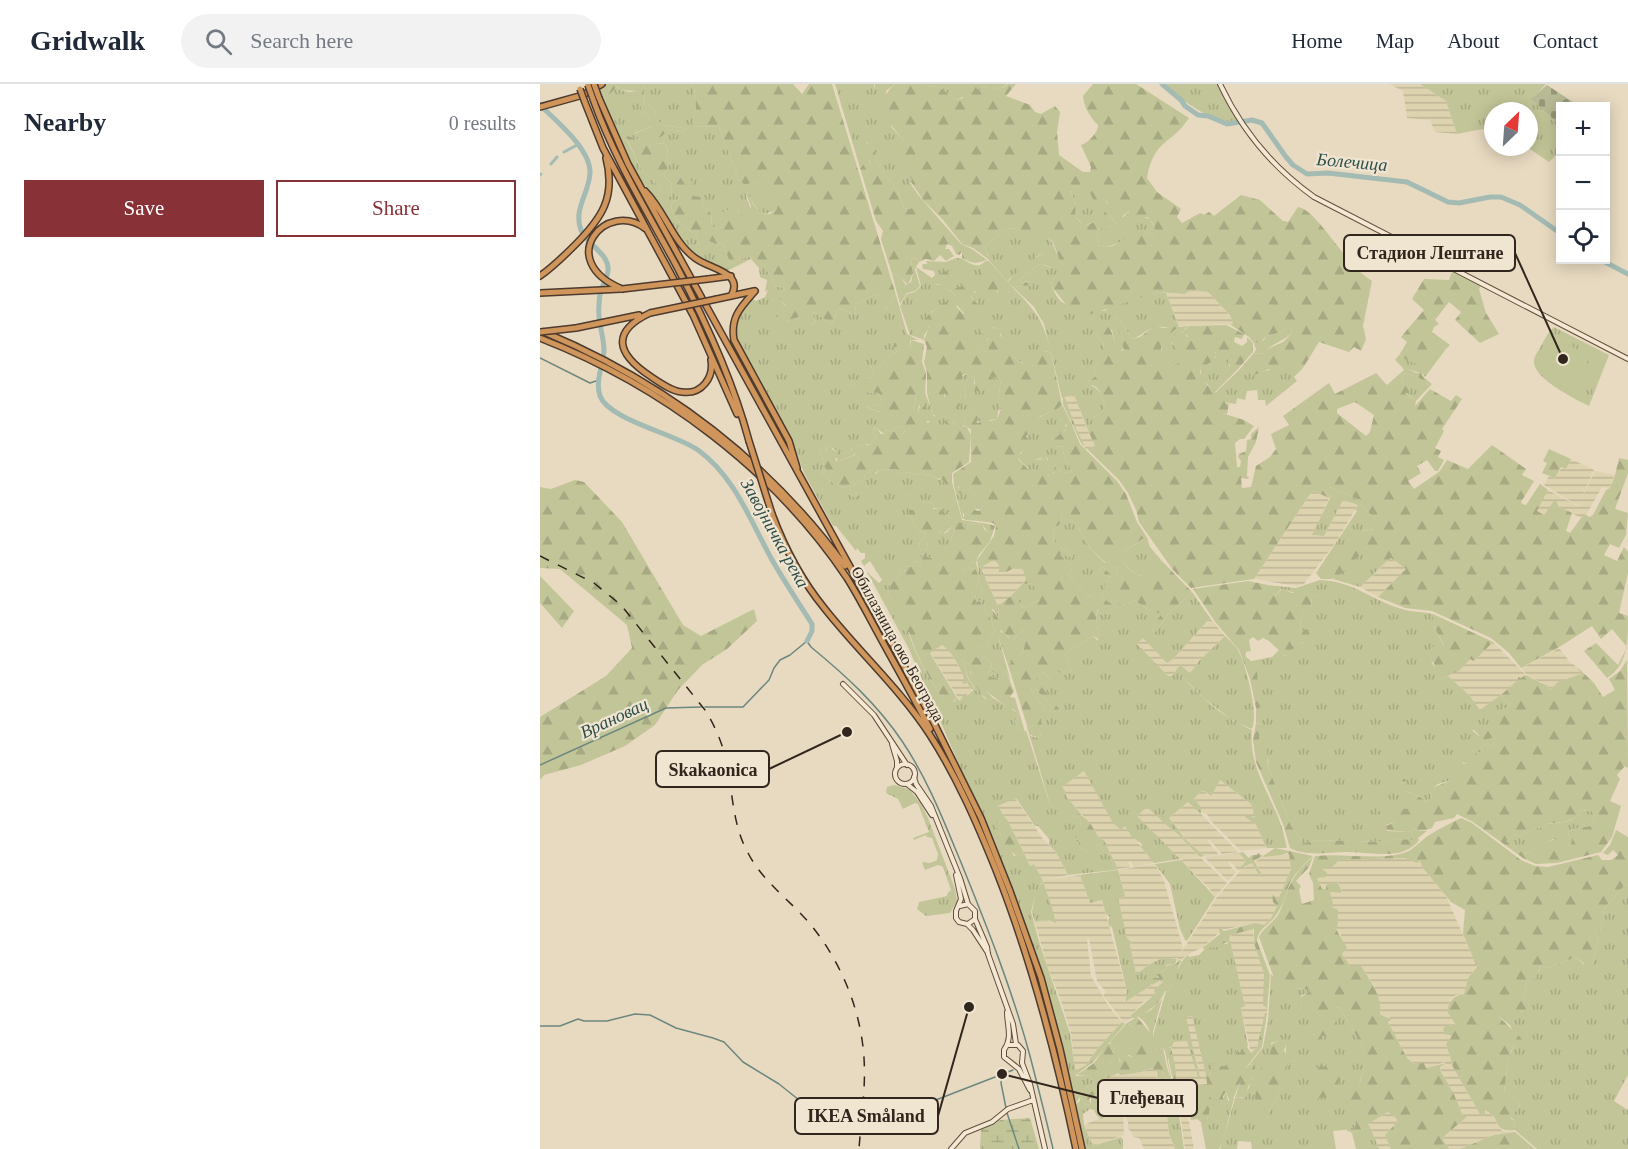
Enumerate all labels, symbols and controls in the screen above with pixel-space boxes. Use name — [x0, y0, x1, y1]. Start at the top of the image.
search box — [181, 14, 601, 68]
text: Gridwalk — [30, 25, 145, 56]
icon: search — [202, 25, 235, 58]
text: Search here — [250, 28, 353, 53]
text: Home — [1291, 29, 1343, 53]
text: Map — [1376, 29, 1414, 53]
text: About — [1447, 29, 1500, 53]
text: Contact — [1533, 29, 1598, 53]
north arrow — [1484, 102, 1538, 156]
map controls — [1556, 102, 1610, 264]
button: + — [1556, 102, 1610, 156]
text: Nearby — [24, 108, 106, 137]
text: 0 results — [449, 112, 516, 134]
water label: Болечица — [1315, 149, 1388, 175]
button: − — [1556, 156, 1610, 210]
button: Save — [24, 180, 264, 237]
button: Share — [276, 180, 516, 237]
button: locate — [1556, 210, 1610, 264]
callout: Стадион Лештане — [1344, 235, 1515, 271]
text: Стадион Лештане — [1356, 243, 1504, 263]
water label: Завојничка река — [737, 475, 813, 591]
street label: Обилазница око Београда — [847, 564, 948, 725]
water label: Врановац — [577, 694, 651, 742]
callout: Skakaonica — [656, 751, 769, 787]
text: Skakaonica — [668, 760, 758, 780]
callout: Глеђевац — [1098, 1080, 1197, 1116]
text: Глеђевац — [1110, 1088, 1185, 1108]
callout: IKEA Småland — [795, 1098, 938, 1134]
text: IKEA Småland — [807, 1106, 925, 1126]

